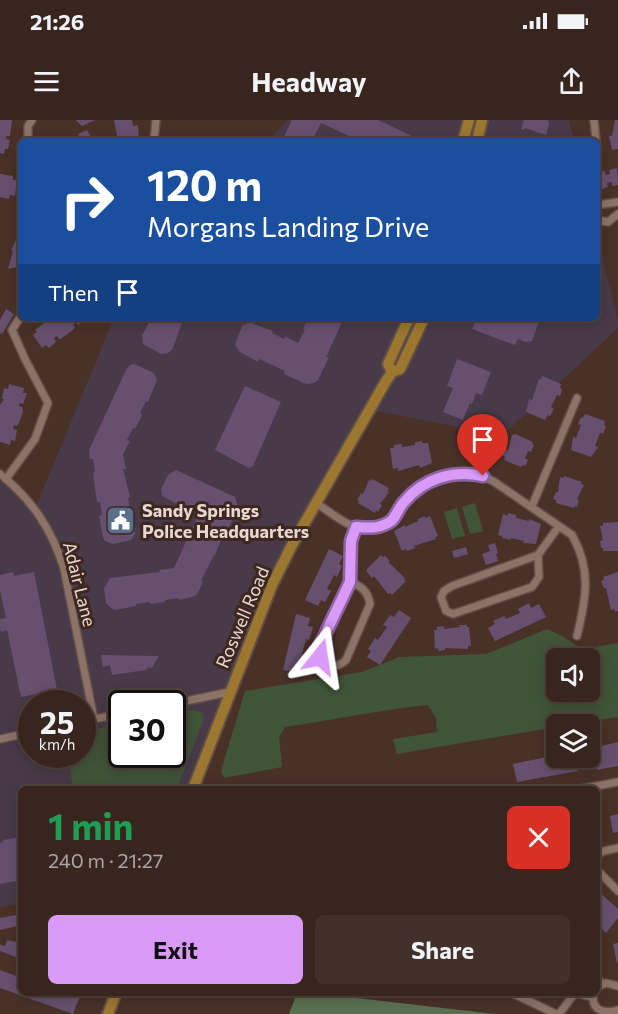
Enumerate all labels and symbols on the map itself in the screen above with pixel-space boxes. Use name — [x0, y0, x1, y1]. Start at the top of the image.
pin — [457, 414, 508, 476]
place label: Sandy Springs Police Headquarters — [142, 499, 309, 542]
public building icon: Sandy Springs Police Headquarters — [105, 504, 137, 536]
street label: Adair Lane — [59, 539, 101, 629]
street label: Roswell Road — [211, 563, 273, 671]
position arrow — [288, 625, 352, 689]
speed limit sign: 30 — [108, 690, 186, 768]

